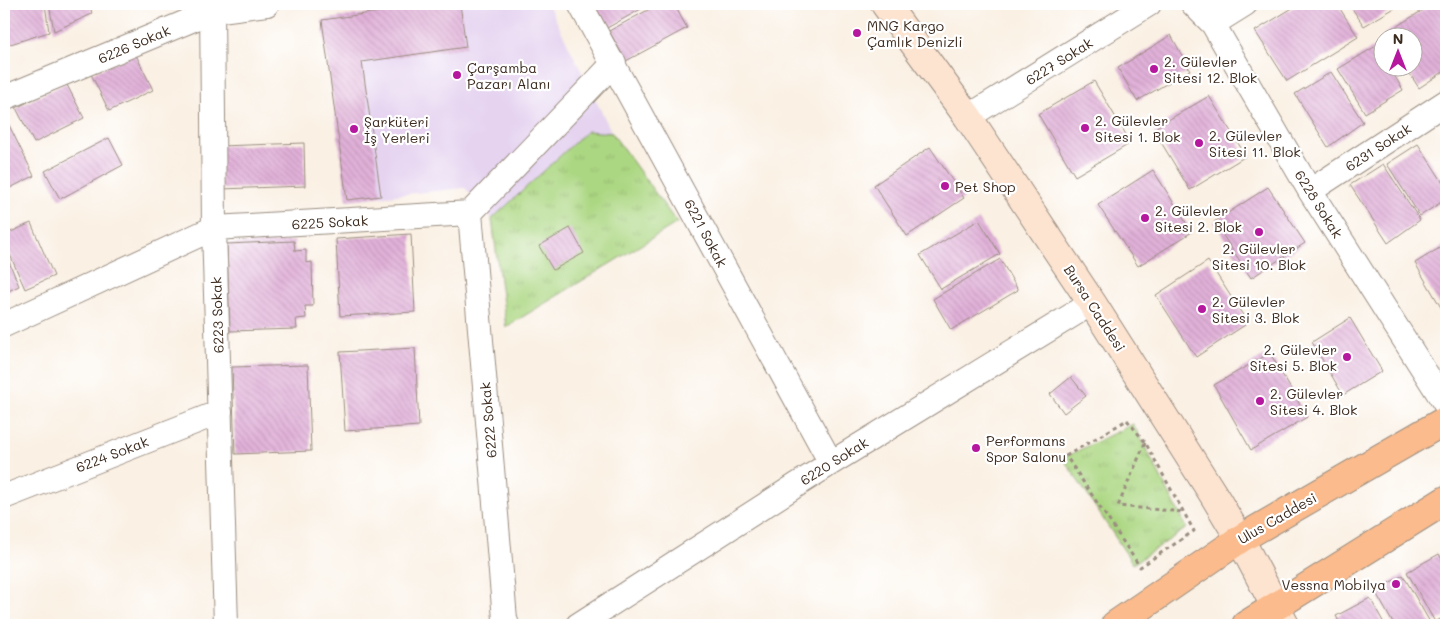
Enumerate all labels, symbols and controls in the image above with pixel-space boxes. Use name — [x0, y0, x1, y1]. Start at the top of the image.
place label: MNG Kargo Çamlık Denizli — [867, 16, 963, 51]
street label: 6226 Sokak — [95, 20, 173, 68]
marker: MNG Kargo Çamlık Denizli — [851, 27, 863, 39]
north arrow — [1372, 28, 1422, 78]
text: N — [1393, 29, 1403, 48]
street label: 6227 Sokak — [1022, 33, 1096, 89]
place label: 2. Gülevler Sitesi 12. Blok — [1164, 52, 1257, 87]
place label: Çarşamba Pazarı Alanı — [467, 58, 551, 93]
marker: 2. Gülevler Sitesi 12. Blok — [1148, 63, 1160, 75]
marker: Çarşamba Pazarı Alanı — [451, 69, 463, 81]
place label: 2. Gülevler Sitesi 1. Blok — [1095, 111, 1180, 146]
place label: Şarküteri İş Yerleri — [364, 112, 430, 147]
street label: 6231 Sokak — [1341, 119, 1415, 175]
marker: 2. Gülevler Sitesi 1. Blok — [1079, 122, 1091, 134]
marker: Şarküteri İş Yerleri — [348, 123, 360, 135]
place label: 2. Gülevler Sitesi 11. Blok — [1209, 126, 1301, 161]
marker: 2. Gülevler Sitesi 11. Blok — [1193, 137, 1205, 149]
street label: 6228 Sokak — [1291, 166, 1347, 242]
place label: Pet Shop — [955, 177, 1016, 196]
marker: Pet Shop — [939, 180, 951, 192]
street label: 6221 Sokak — [680, 196, 732, 270]
place label: 2. Gülevler Sitesi 2. Blok — [1155, 201, 1242, 236]
street label: 6225 Sokak — [291, 211, 369, 233]
marker: 2. Gülevler Sitesi 2. Blok — [1139, 212, 1151, 224]
marker: 2. Gülevler Sitesi 10. Blok — [1253, 226, 1265, 238]
place label: 2. Gülevler Sitesi 10. Blok — [1212, 239, 1306, 274]
street label: Bursa Caddesi — [1060, 261, 1130, 355]
street label: 6223 Sokak — [206, 276, 228, 354]
place label: 2. Gülevler Sitesi 3. Blok — [1212, 292, 1299, 327]
marker: 2. Gülevler Sitesi 3. Blok — [1196, 303, 1208, 315]
place label: 2. Gülevler Sitesi 5. Blok — [1250, 340, 1337, 375]
marker: 2. Gülevler Sitesi 5. Blok — [1341, 351, 1353, 363]
street label: 6222 Sokak — [475, 381, 501, 459]
place label: 2. Gülevler Sitesi 4. Blok — [1270, 384, 1357, 419]
marker: 2. Gülevler Sitesi 4. Blok — [1254, 395, 1266, 407]
street label: 6224 Sokak — [73, 431, 151, 477]
place label: Performans Spor Salonu — [986, 431, 1066, 466]
street label: 6220 Sokak — [796, 433, 872, 489]
marker: Performans Spor Salonu — [970, 442, 982, 454]
street label: Ulus Caddesi — [1234, 488, 1320, 548]
place label: Vessna Mobilya — [1282, 575, 1386, 594]
marker: Vessna Mobilya — [1390, 578, 1402, 590]

